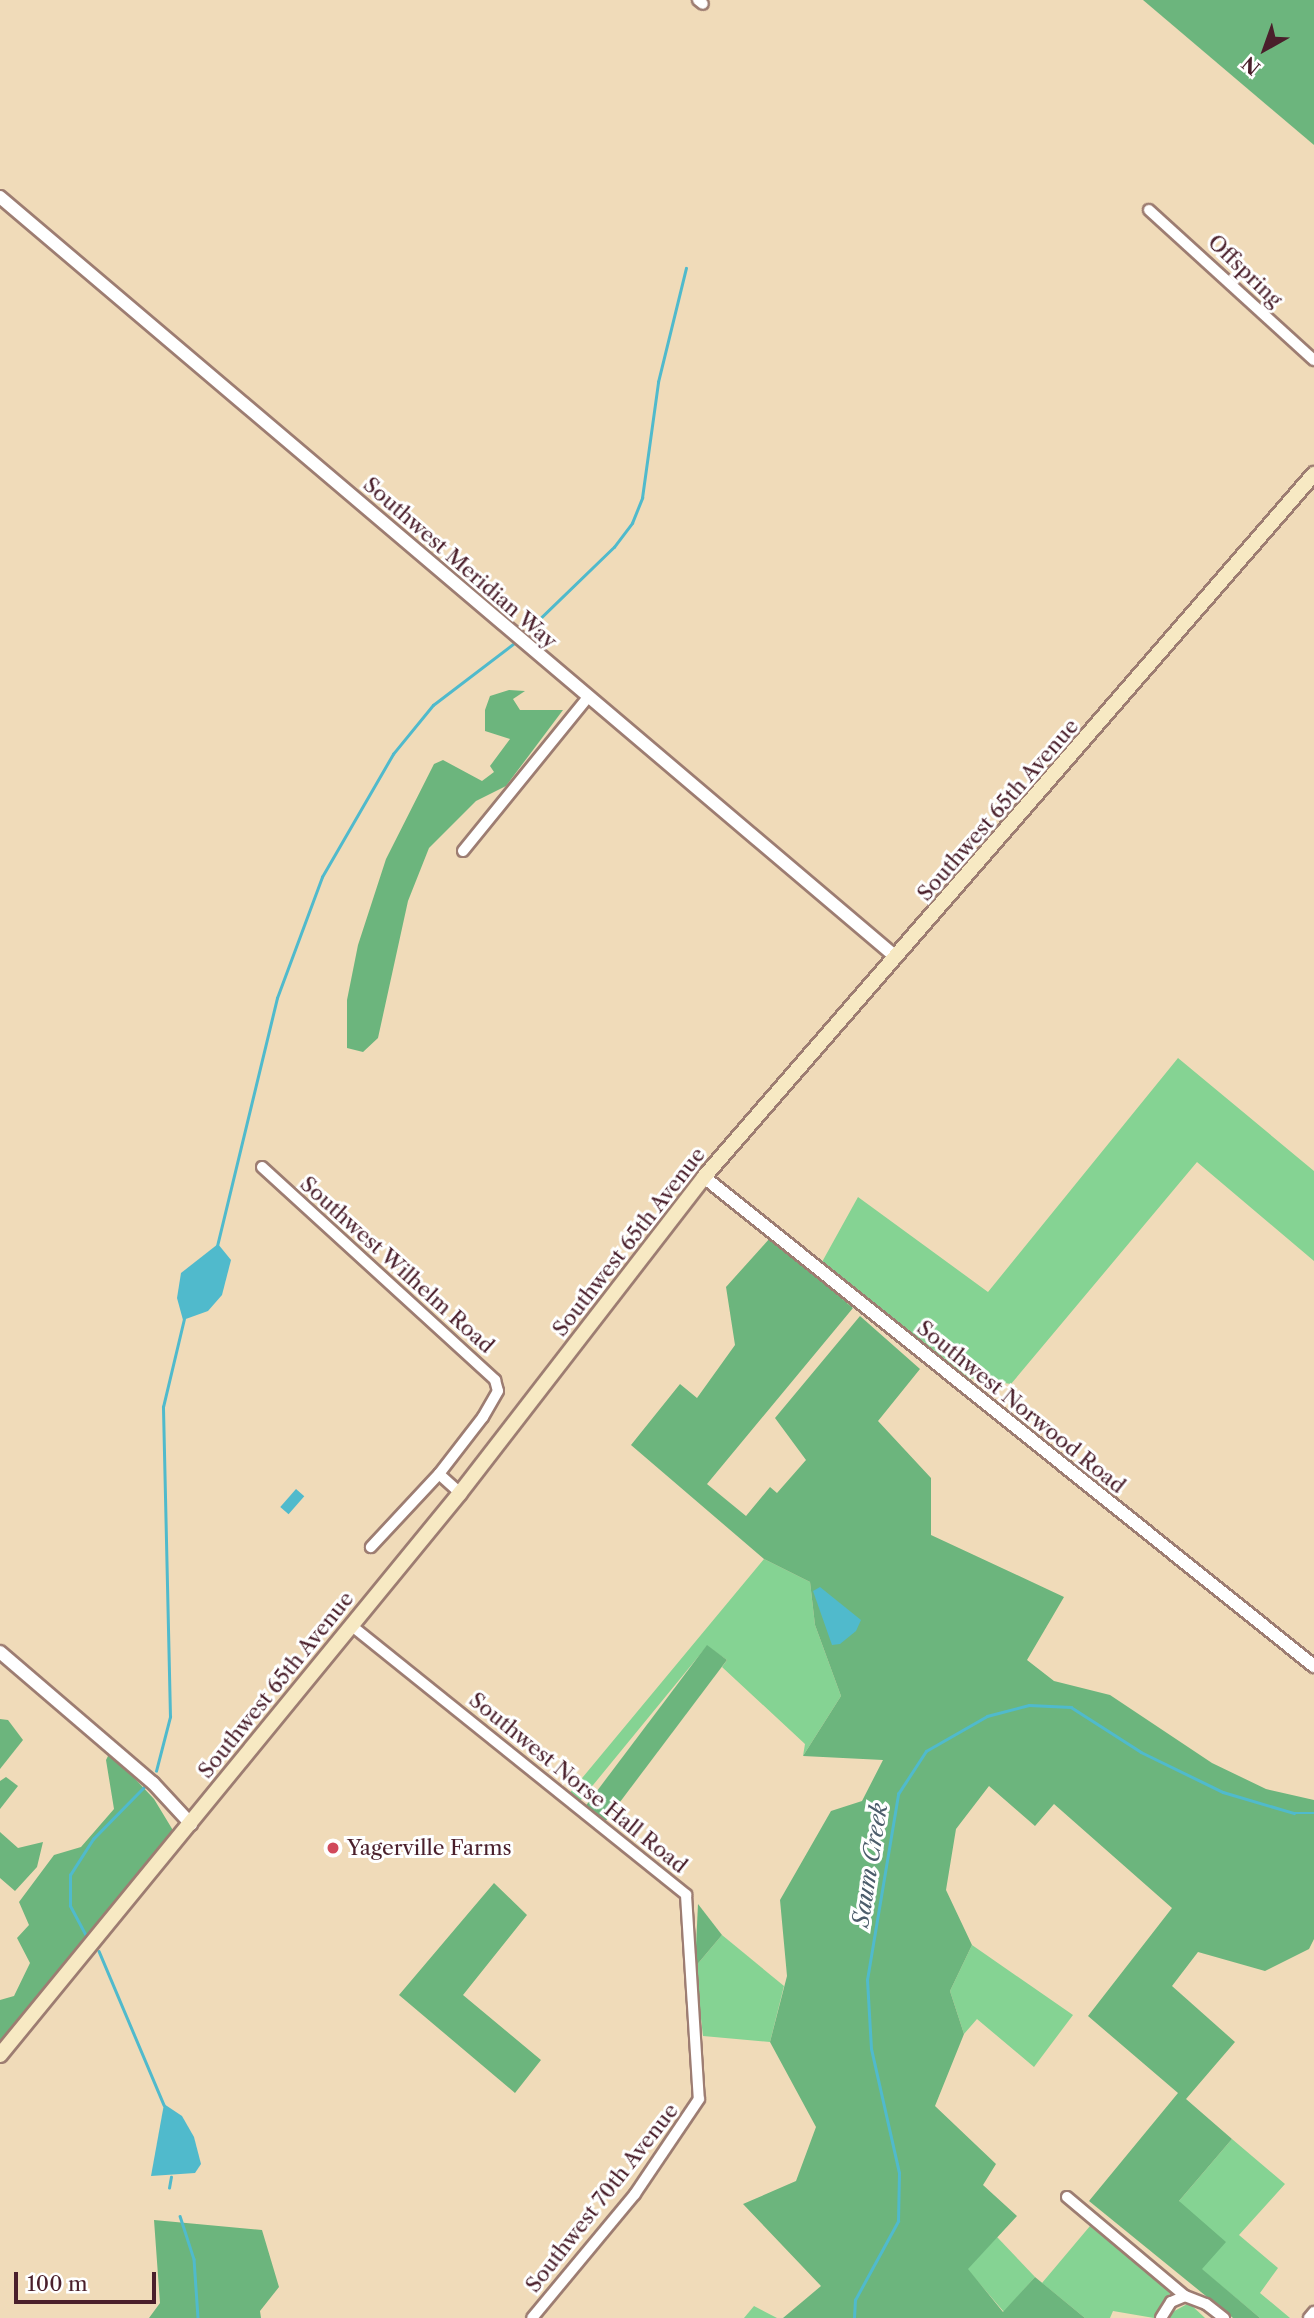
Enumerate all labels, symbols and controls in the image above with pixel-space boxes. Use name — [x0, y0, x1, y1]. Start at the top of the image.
north arrow — [1230, 14, 1300, 84]
text: N — [1237, 51, 1265, 80]
street label: Offspring — [1203, 229, 1287, 313]
street label: Southwest Meridian Way — [358, 472, 562, 654]
street label: Southwest 65th Avenue — [912, 714, 1084, 906]
street label: Southwest 65th Avenue — [547, 1142, 711, 1342]
street label: Southwest Wilhelm Road — [295, 1171, 499, 1359]
street label: Southwest Norwood Road — [912, 1315, 1130, 1499]
street label: Southwest 65th Avenue — [193, 1586, 359, 1784]
street label: Southwest Norse Hall Road — [464, 1687, 692, 1879]
water label: Saum Creek — [847, 1801, 893, 1929]
place label: Yagerville Farms — [347, 1835, 512, 1861]
marker: Yagerville Farms — [325, 1840, 341, 1856]
street label: Southwest 70th Avenue — [520, 2098, 684, 2298]
scale bar — [18, 2258, 159, 2302]
text: 100 m — [27, 2271, 88, 2296]

